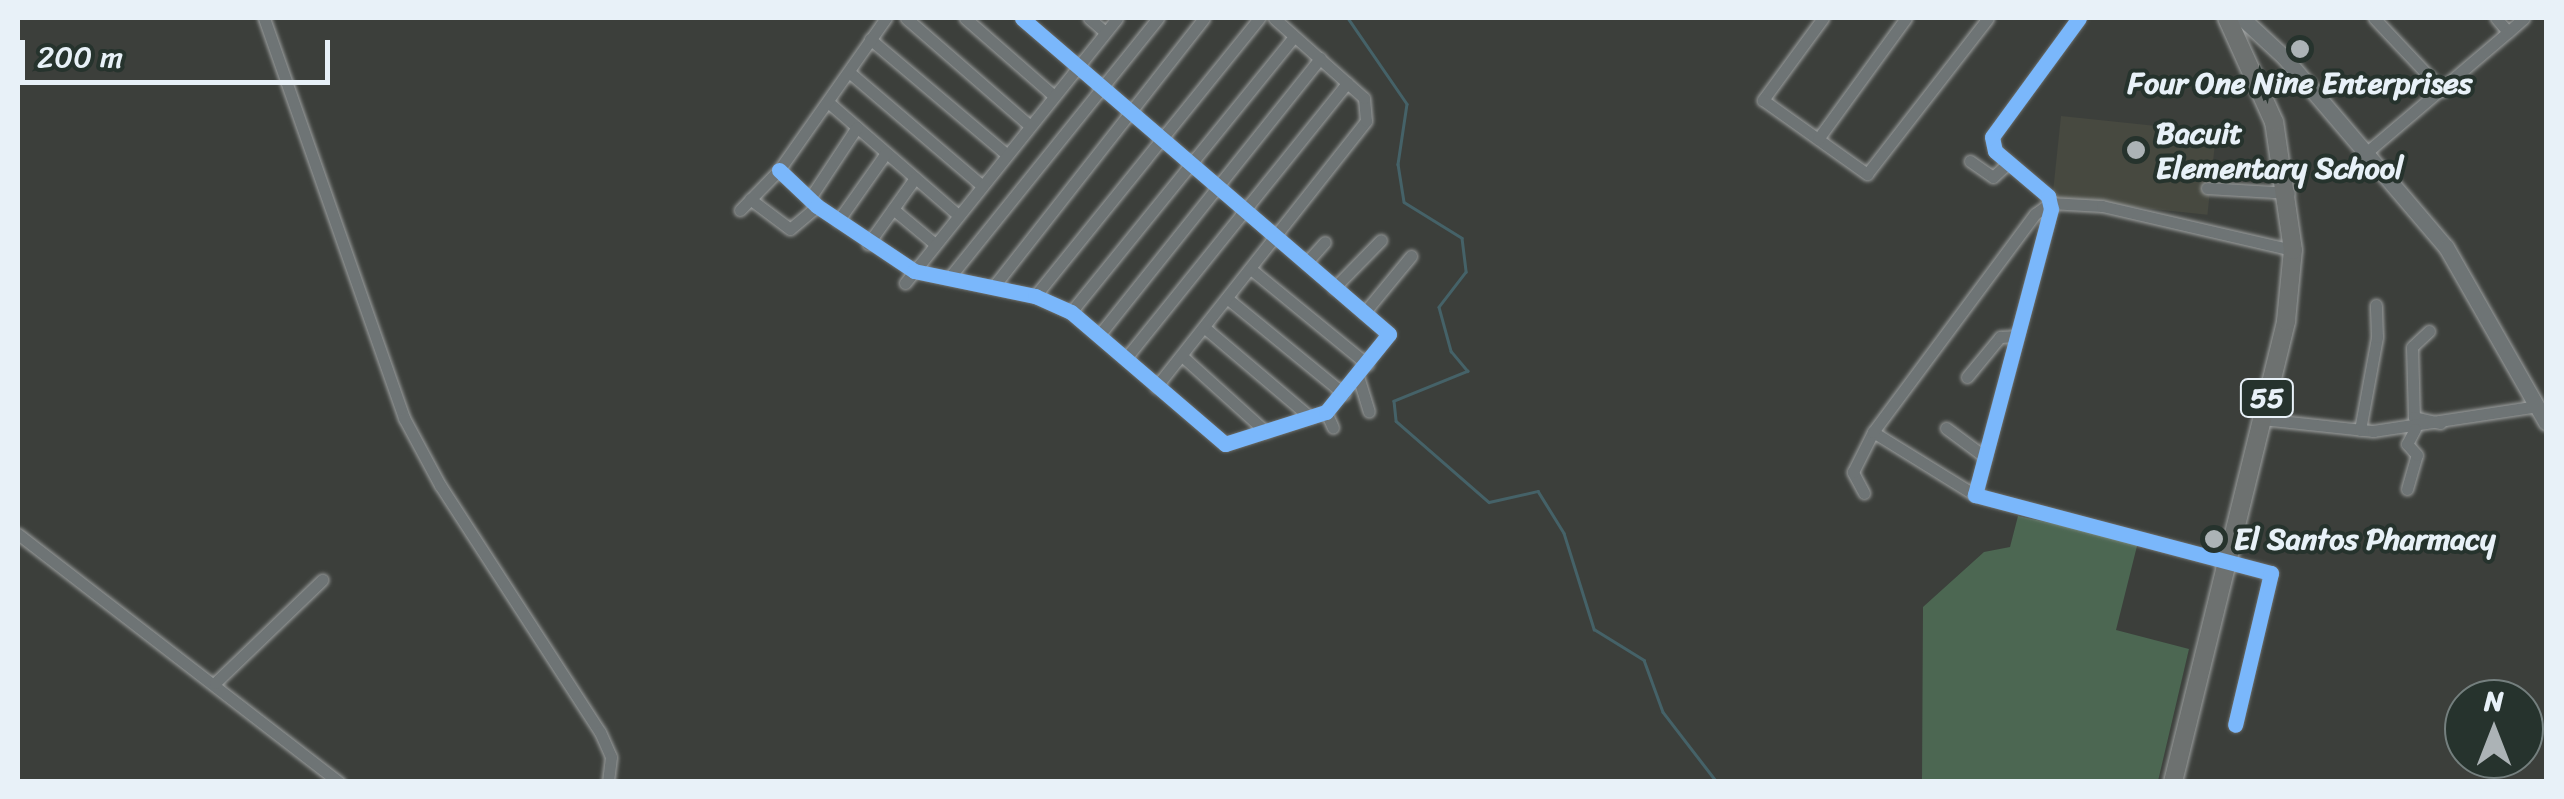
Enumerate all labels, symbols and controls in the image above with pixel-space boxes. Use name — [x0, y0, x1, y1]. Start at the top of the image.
scale bar — [25, 20, 335, 82]
text: 200 m — [37, 30, 123, 84]
marker: Four One Nine Enterprises — [2289, 38, 2311, 60]
place label: Four One Nine Enterprises — [2127, 65, 2473, 101]
place label: Bacuit Elementary School — [2156, 115, 2404, 186]
marker: Bacuit Elementary School — [2125, 139, 2147, 161]
road number: 55 — [2240, 375, 2294, 421]
place label: El Santos Pharmacy — [2234, 521, 2495, 557]
marker: El Santos Pharmacy — [2203, 528, 2225, 550]
text: N — [2484, 676, 2504, 725]
north arrow — [2444, 679, 2544, 779]

